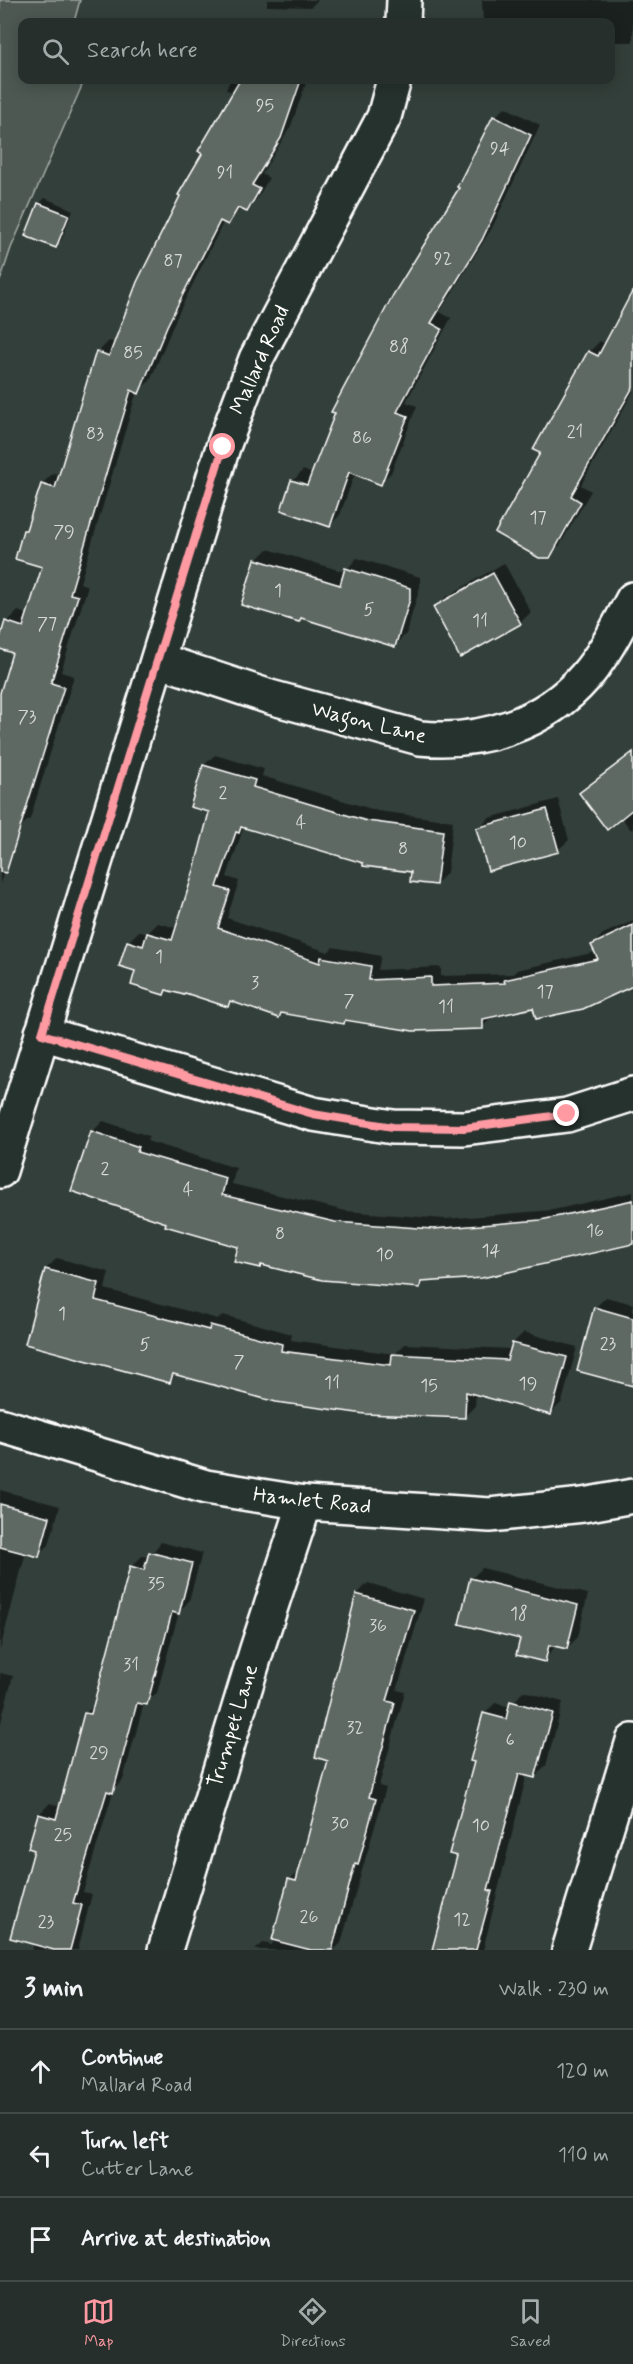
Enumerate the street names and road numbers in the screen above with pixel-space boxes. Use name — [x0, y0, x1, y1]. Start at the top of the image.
street label: Mallard Road — [223, 301, 297, 419]
street label: Wagon Lane — [308, 695, 429, 753]
street label: Hamlet Road — [252, 1481, 372, 1521]
street label: Trumpet Lane — [201, 1661, 265, 1791]

